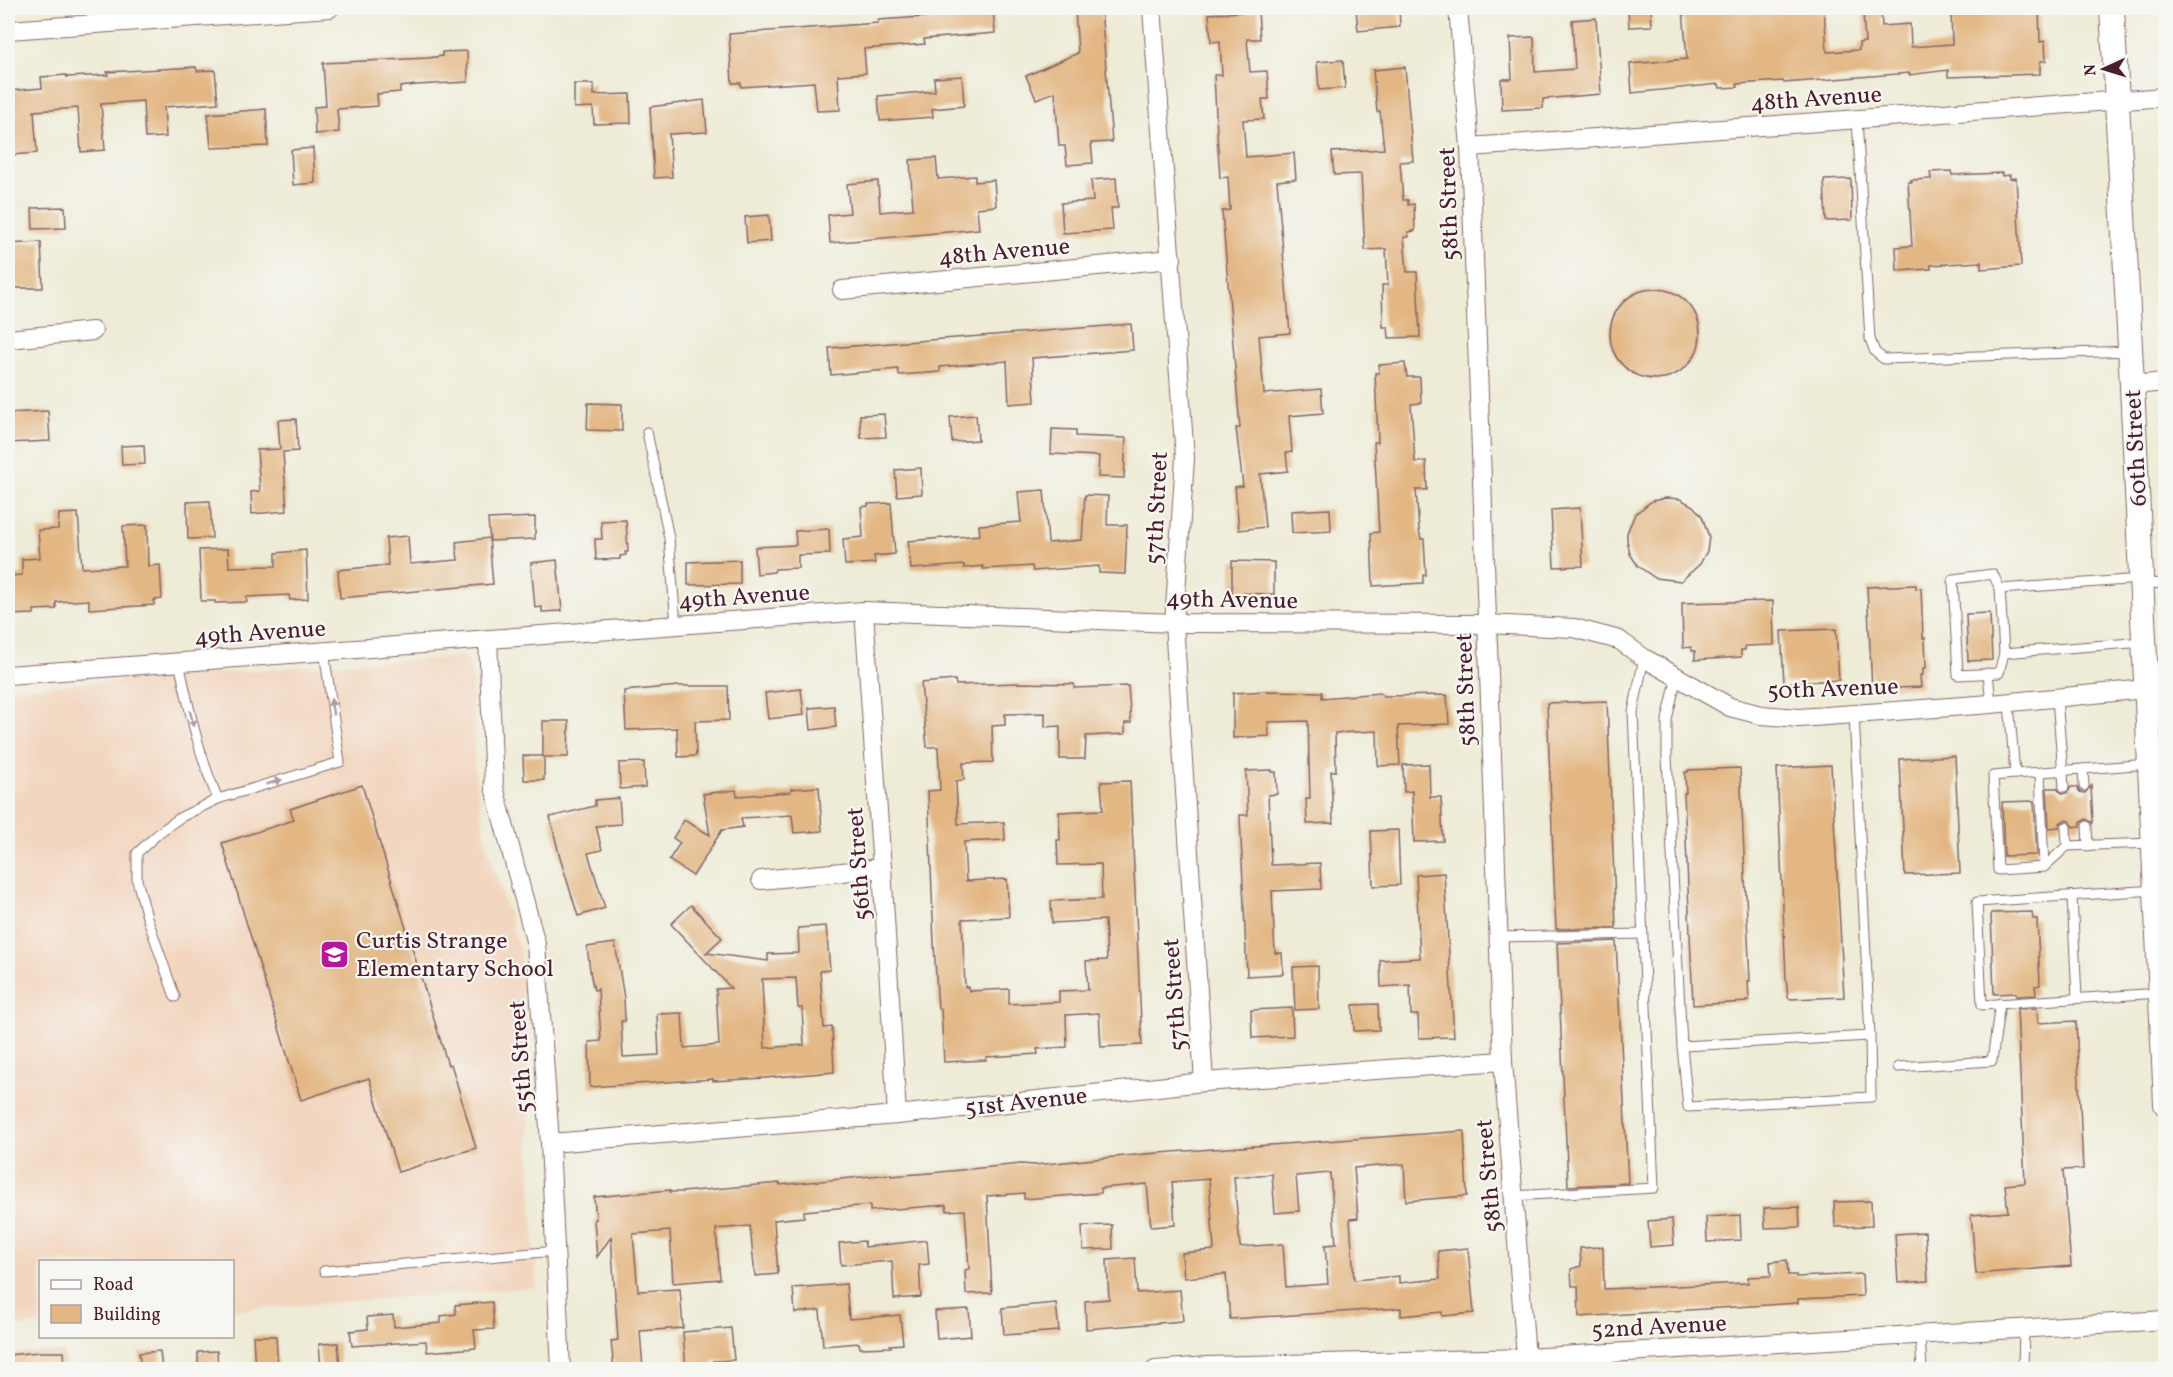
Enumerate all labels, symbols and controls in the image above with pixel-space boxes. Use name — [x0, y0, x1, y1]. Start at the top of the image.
north arrow — [2074, 39, 2134, 99]
text: N — [2080, 63, 2102, 76]
street label: 48th Avenue — [1749, 78, 1883, 122]
street label: 58th Street — [1431, 146, 1469, 262]
street label: 48th Avenue — [937, 230, 1071, 276]
street label: 60th Street — [2117, 389, 2157, 507]
street label: 57th Street — [1138, 450, 1178, 566]
street label: 49th Avenue — [677, 576, 811, 620]
street label: 49th Avenue — [1166, 583, 1298, 619]
street label: 49th Avenue — [193, 612, 327, 656]
street label: 58th Street — [1448, 632, 1486, 748]
street label: 50th Avenue — [1767, 671, 1899, 709]
one-way arrow — [327, 697, 336, 716]
one-way arrow — [187, 710, 197, 728]
one-way arrow — [265, 777, 283, 786]
street label: 56th Street — [839, 806, 881, 922]
place label: Curtis Strange Elementary School — [356, 925, 554, 987]
street label: 57th Street — [1155, 937, 1197, 1053]
school or university icon: Curtis Strange Elementary School — [319, 938, 351, 970]
street label: 55th Street — [501, 999, 543, 1115]
street label: 51st Avenue — [963, 1080, 1089, 1126]
street label: 58th Street — [1468, 1117, 1512, 1234]
legend — [39, 1260, 234, 1338]
text: Road — [93, 1273, 134, 1298]
text: Building — [93, 1303, 161, 1328]
street label: 52nd Avenue — [1591, 1307, 1728, 1349]

